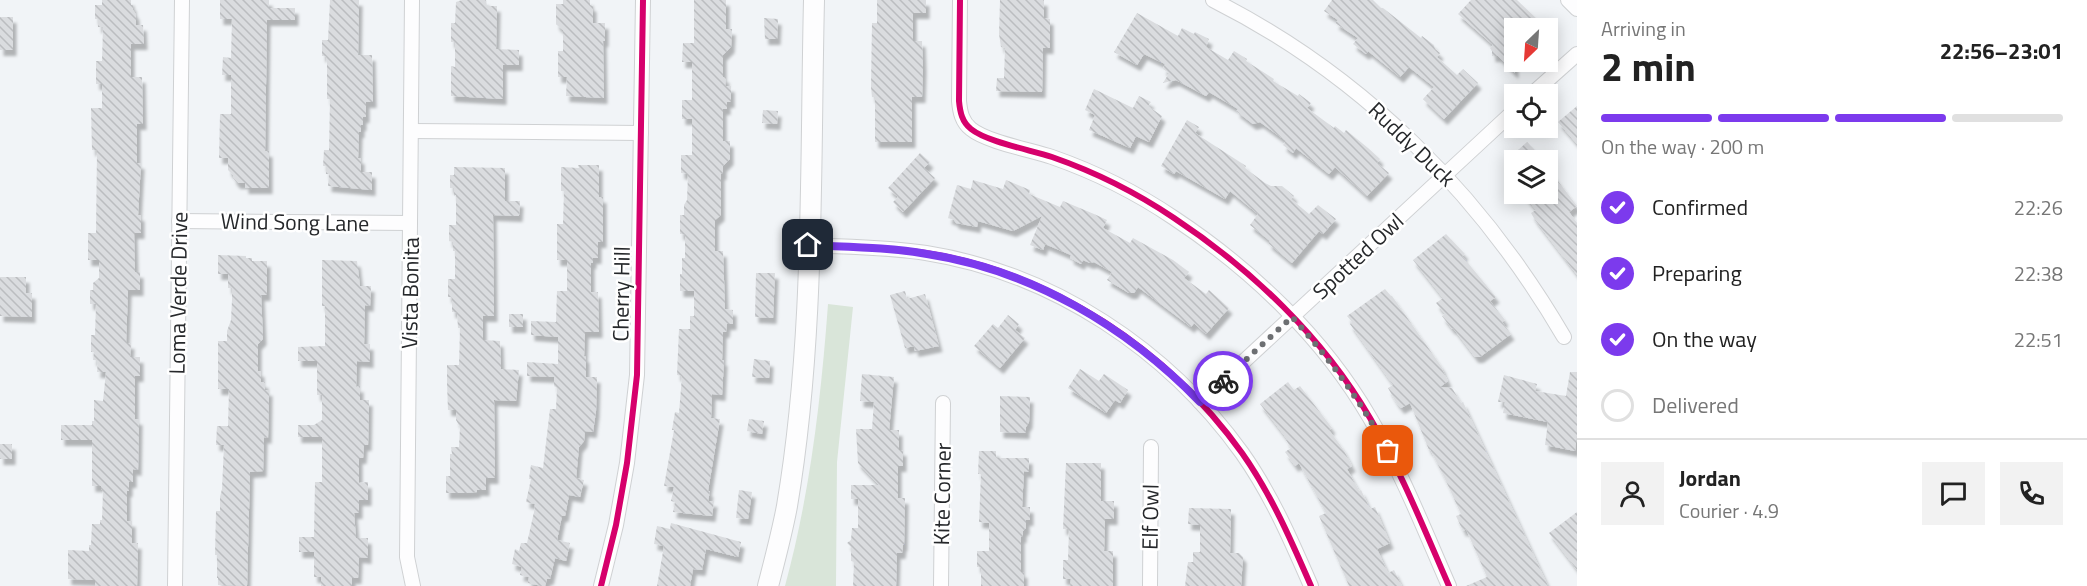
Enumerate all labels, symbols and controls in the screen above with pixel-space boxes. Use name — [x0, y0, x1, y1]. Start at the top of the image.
text: Arriving in — [1601, 13, 1686, 44]
north arrow — [1504, 18, 1558, 72]
map controls — [1504, 18, 1558, 204]
text: 22:56–23:01 — [1940, 34, 2063, 68]
text: 2 min — [1601, 37, 1696, 96]
button: locate — [1504, 84, 1558, 138]
street label: Ruddy Duck — [1361, 94, 1464, 195]
text: On the way · 200 m — [1601, 131, 1764, 162]
button: layers — [1504, 150, 1558, 204]
text: Confirmed — [1652, 190, 1748, 224]
icon: check — [1601, 191, 1634, 224]
text: 22:26 — [2014, 192, 2063, 223]
street label: Wind Song Lane — [220, 204, 370, 240]
street label: Spotted Owl — [1305, 205, 1411, 307]
street label: Loma Verde Drive — [160, 211, 196, 375]
pin — [782, 219, 833, 270]
icon: home — [791, 228, 824, 261]
street label: Vista Bonita — [392, 237, 428, 349]
street label: Cherry Hill — [603, 246, 639, 342]
text: Preparing — [1652, 256, 1742, 290]
icon: check — [1601, 257, 1634, 290]
text: 22:38 — [2014, 258, 2063, 289]
text: On the way — [1652, 322, 1757, 356]
icon: check — [1601, 323, 1634, 356]
text: 22:51 — [2014, 324, 2063, 355]
courier — [1193, 351, 1253, 411]
icon: bike — [1207, 365, 1240, 398]
text: Delivered — [1652, 388, 1739, 422]
pin — [1362, 425, 1413, 476]
icon: bag — [1371, 434, 1404, 467]
street label: Kite Corner — [924, 442, 960, 546]
text: Jordan — [1679, 461, 1741, 495]
button: person — [1601, 462, 1664, 525]
button: chat — [1922, 462, 1985, 525]
button: phone — [2000, 462, 2063, 525]
street label: Elf Owl — [1132, 484, 1168, 550]
text: Courier · 4.9 — [1679, 495, 1779, 526]

